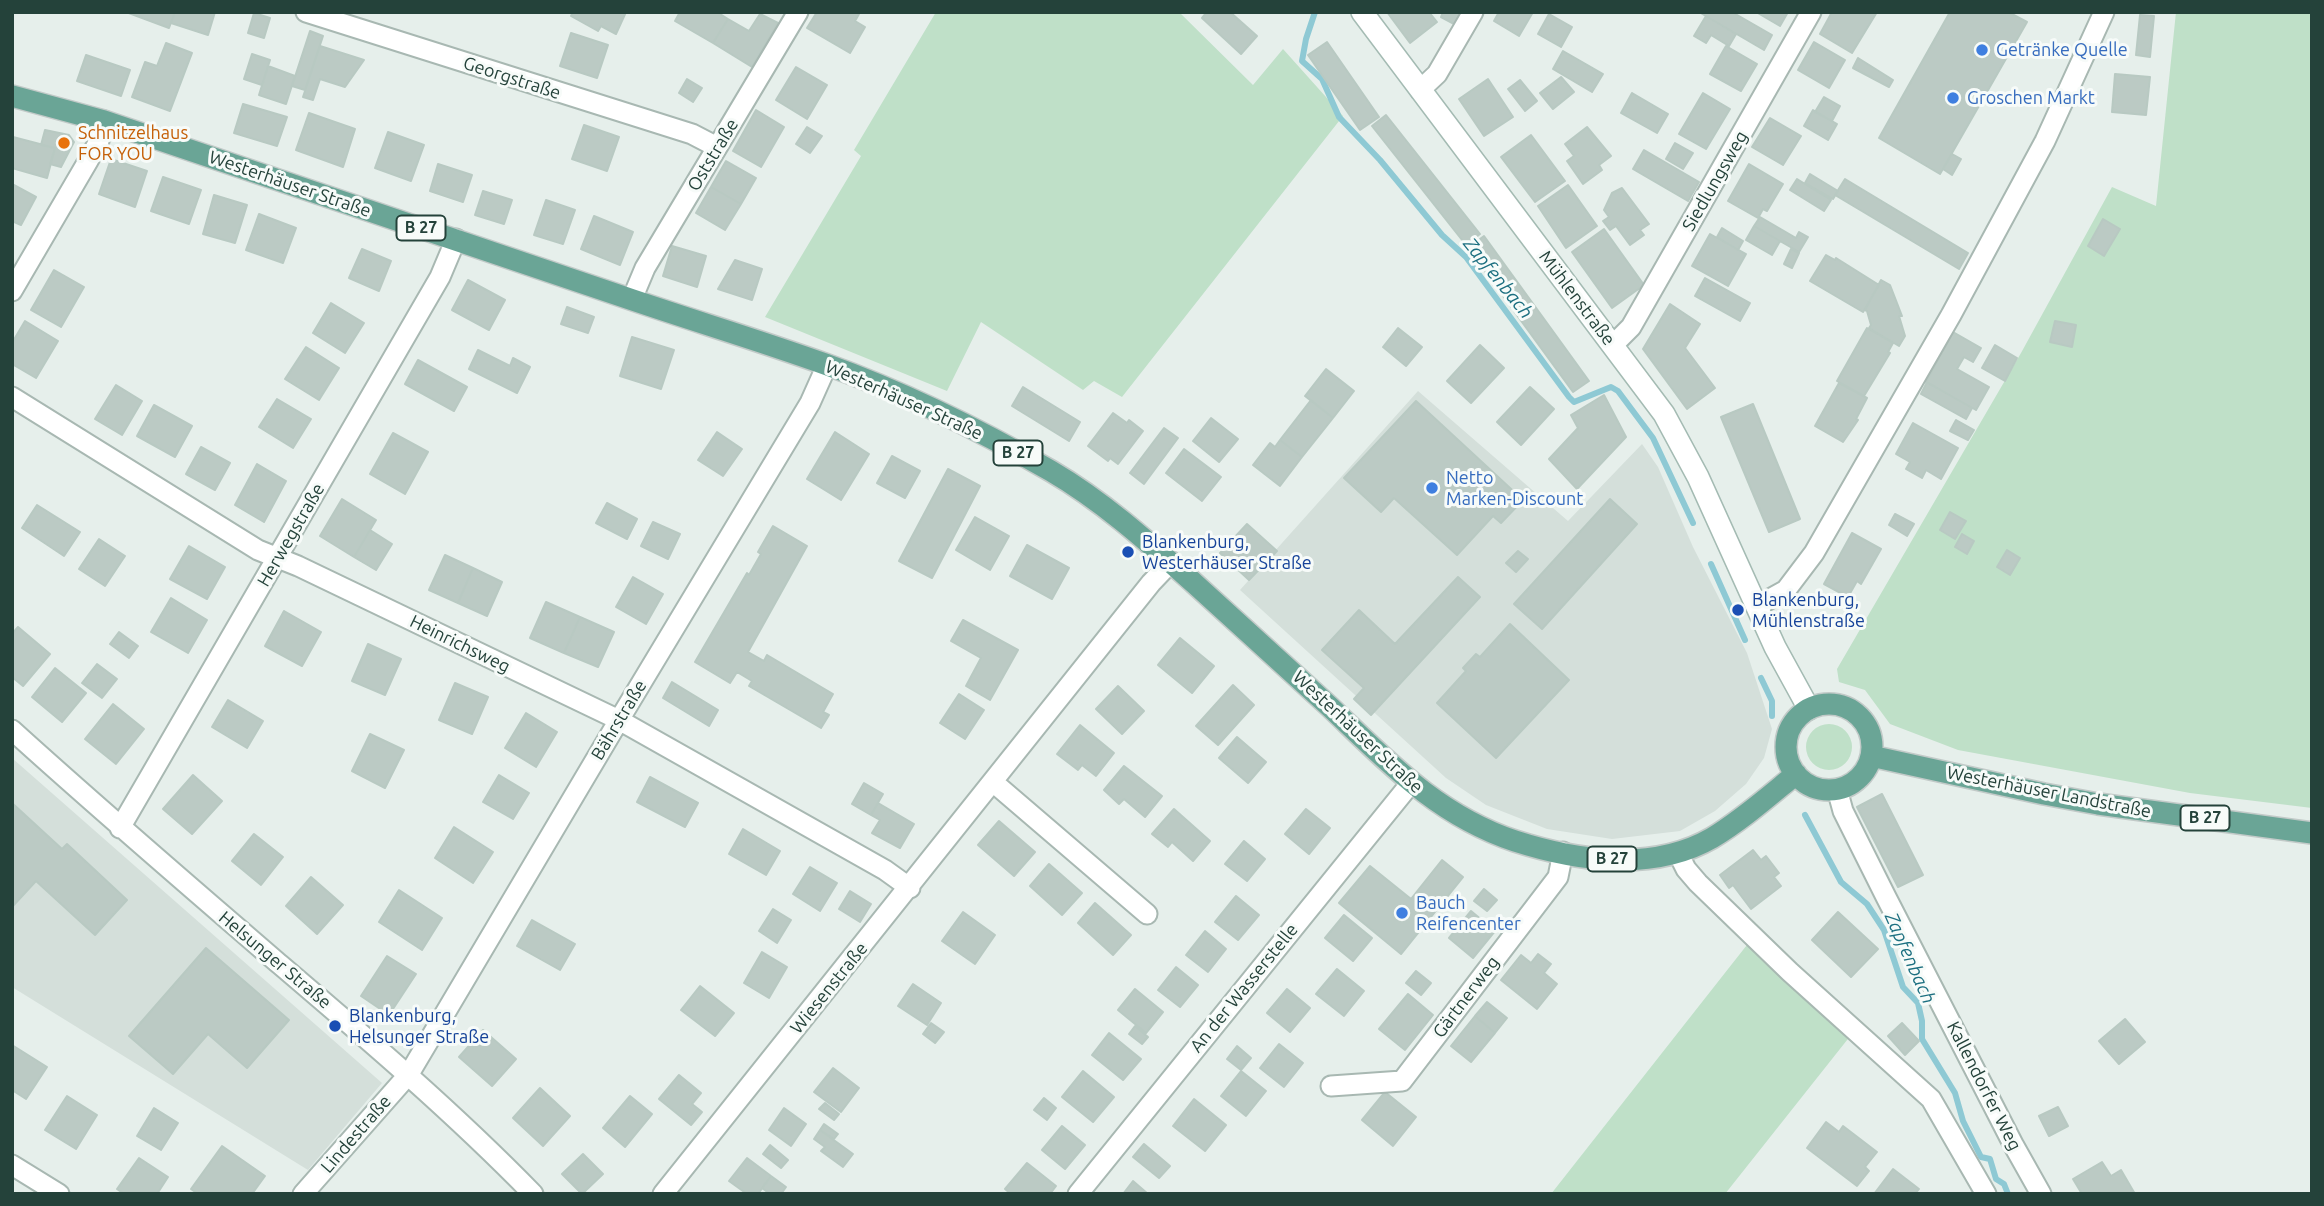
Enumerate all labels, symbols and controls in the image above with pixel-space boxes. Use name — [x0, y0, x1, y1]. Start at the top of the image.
place label: Getränke Quelle — [1996, 39, 2128, 61]
marker: Getränke Quelle — [1974, 42, 1990, 58]
street label: Georgstraße — [460, 52, 564, 104]
place label: Groschen Markt — [1967, 87, 2095, 109]
marker: Groschen Markt — [1945, 90, 1961, 106]
street label: Oststraße — [683, 115, 743, 195]
place label: Schnitzelhaus FOR YOU — [78, 122, 188, 164]
street label: Siedlungsweg — [1678, 127, 1752, 235]
marker: Schnitzelhaus FOR YOU — [56, 135, 72, 151]
street label: Westerhäuser Straße — [206, 146, 374, 222]
road number: B 27 — [396, 216, 446, 240]
water label: Zapfenbach — [1458, 233, 1538, 323]
street label: Mühlenstraße — [1534, 246, 1620, 350]
street label: Westerhäuser Straße — [822, 356, 986, 444]
road number: B 27 — [993, 440, 1042, 466]
place label: Netto Marken-Discount — [1446, 467, 1583, 510]
street label: Herwegstraße — [253, 480, 329, 590]
marker: Netto Marken-Discount — [1424, 480, 1440, 496]
place label: Blankenburg, Westerhäuser Straße — [1142, 531, 1312, 574]
marker: Blankenburg, Westerhäuser Straße — [1120, 544, 1136, 560]
place label: Blankenburg, Mühlenstraße — [1752, 589, 1865, 632]
marker: Blankenburg, Mühlenstraße — [1730, 602, 1746, 618]
street label: Heinrichsweg — [406, 610, 514, 678]
street label: Westerhäuser Straße — [1289, 666, 1427, 798]
street label: Bährstraße — [587, 676, 651, 764]
street label: Westerhäuser Landstraße — [1945, 762, 2153, 822]
road number: B 27 — [2180, 806, 2230, 831]
road number: B 27 — [1588, 846, 1636, 872]
place label: Bauch Reifencenter — [1416, 892, 1521, 934]
marker: Bauch Reifencenter — [1394, 905, 1410, 921]
street label: Helsunger Straße — [214, 907, 336, 1013]
water label: Zapfenbach — [1880, 909, 1940, 1007]
street label: An der Wasserstelle — [1185, 919, 1303, 1057]
street label: Wiesenstraße — [786, 938, 872, 1038]
street label: Gärtnerweg — [1428, 952, 1504, 1042]
place label: Blankenburg, Helsunger Straße — [349, 1005, 489, 1048]
marker: Blankenburg, Helsunger Straße — [327, 1018, 343, 1034]
street label: Kallendorfer Weg — [1942, 1018, 2026, 1154]
street label: Lindestraße — [316, 1091, 396, 1177]

